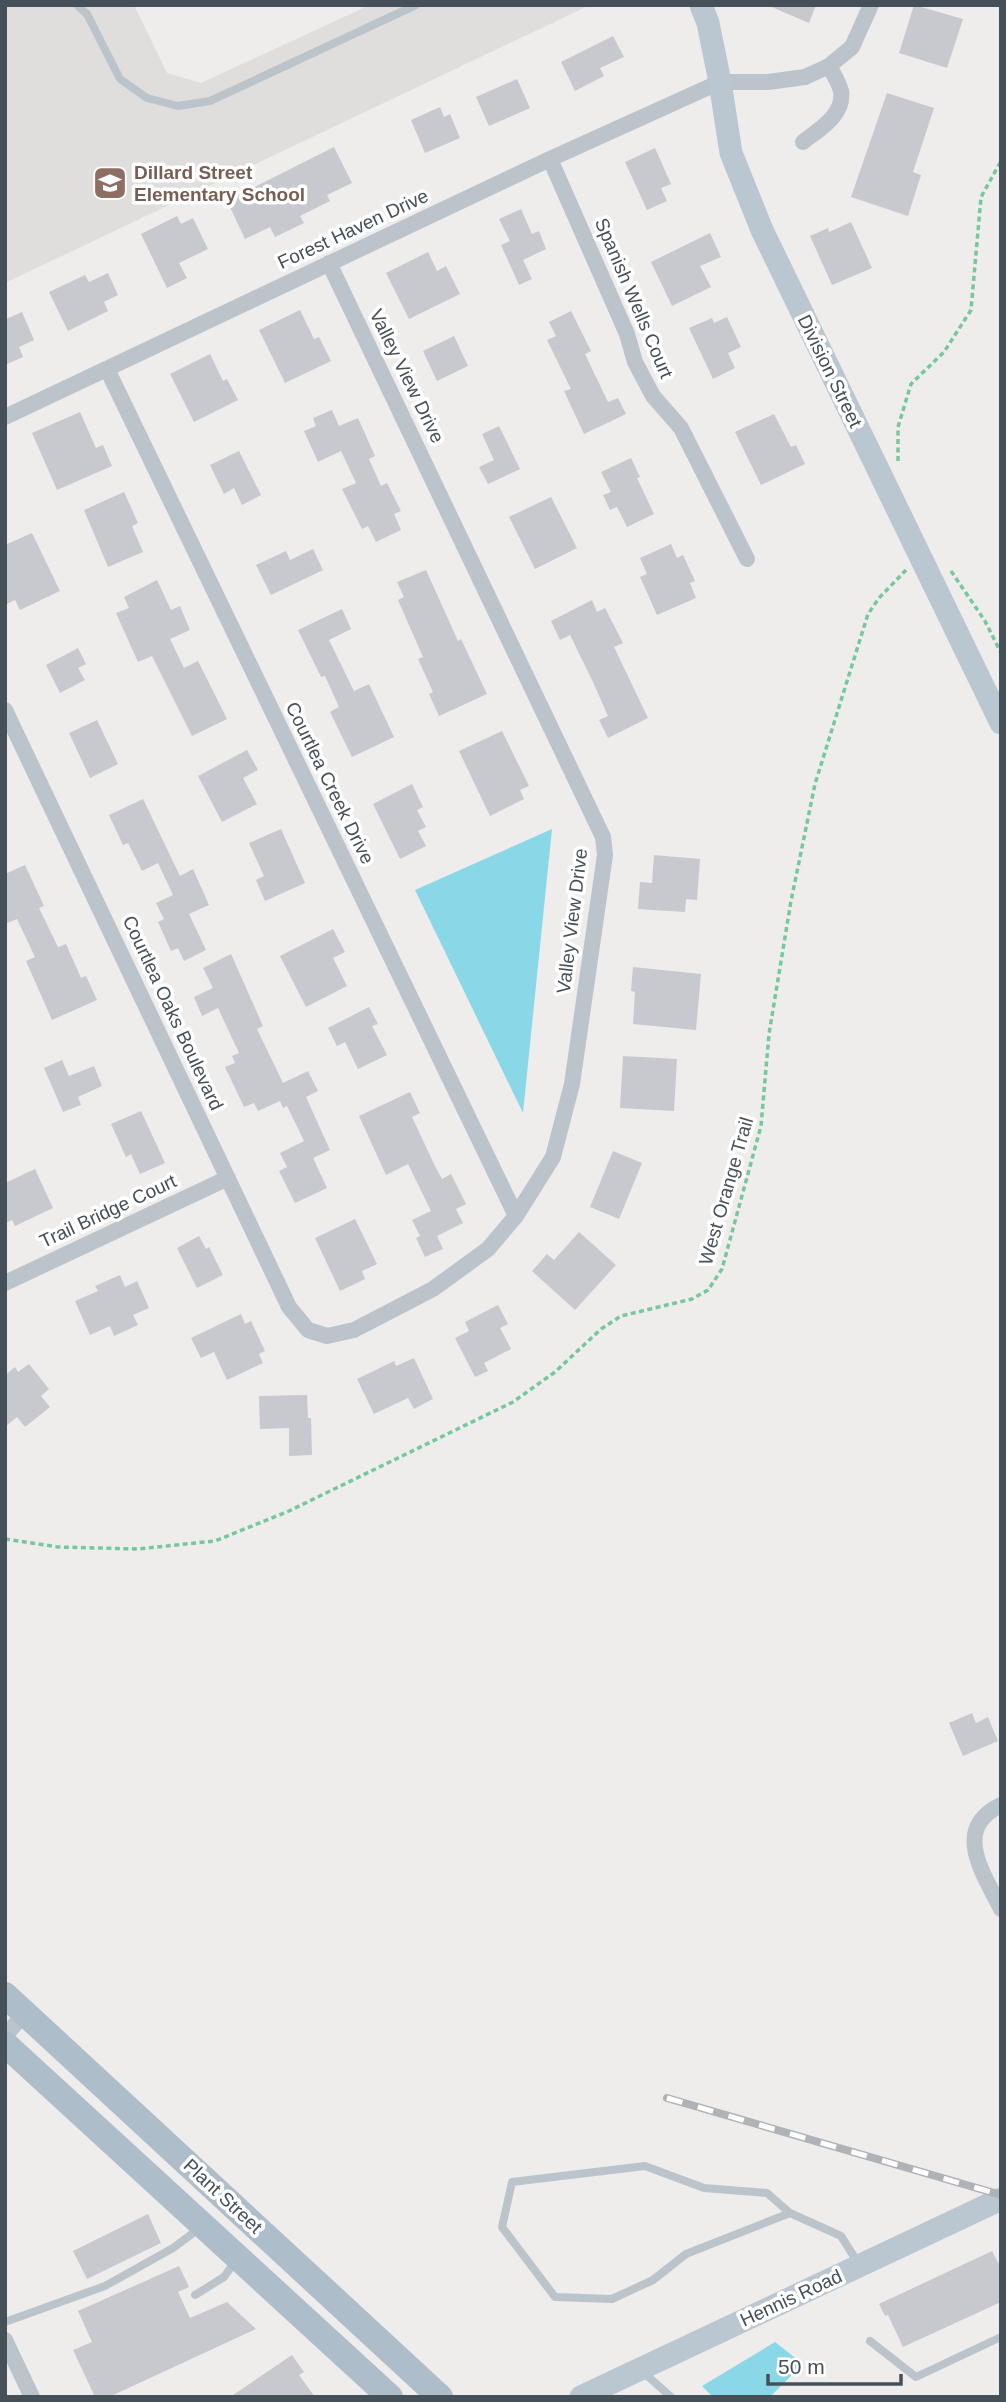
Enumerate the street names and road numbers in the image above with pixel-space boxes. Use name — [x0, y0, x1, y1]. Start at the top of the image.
street label: Forest Haven Drive — [274, 185, 432, 273]
street label: Spanish Wells Court — [591, 215, 678, 382]
street label: Valley View Drive — [366, 306, 448, 446]
street label: Division Street — [794, 311, 867, 431]
street label: Courtlea Creek Drive — [282, 699, 378, 867]
street label: Valley View Drive — [553, 847, 591, 995]
street label: Courtlea Oaks Boulevard — [119, 912, 227, 1114]
street label: West Orange Trail — [695, 1115, 757, 1267]
street label: Trail Bridge Court — [36, 1170, 180, 1252]
street label: Plant Street — [180, 2154, 267, 2238]
street label: Hennis Road — [737, 2265, 845, 2331]

